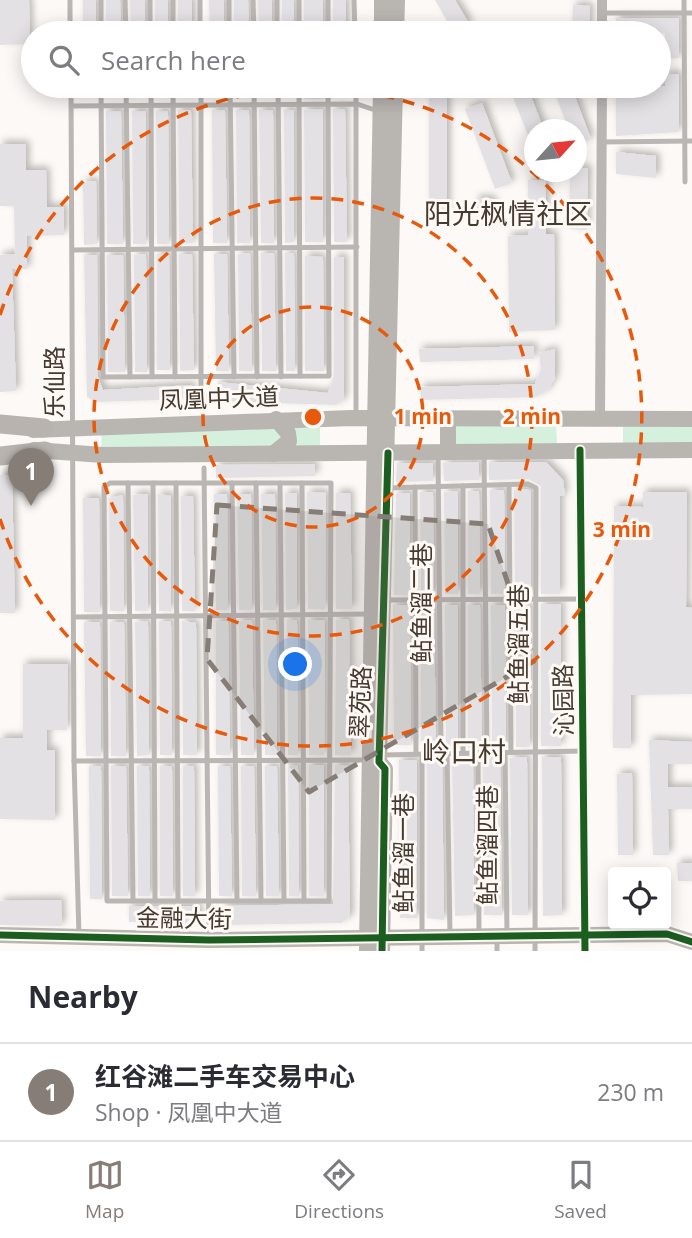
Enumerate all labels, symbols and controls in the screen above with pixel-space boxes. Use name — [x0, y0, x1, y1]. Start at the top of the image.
search box — [21, 21, 671, 98]
icon: search — [45, 41, 83, 79]
text: Search here — [101, 42, 246, 78]
north arrow — [524, 119, 587, 182]
district label: 阳光枫情社区 — [424, 194, 592, 232]
street label: 乐仙路 — [37, 346, 70, 418]
street label: 凤凰中大道 — [158, 379, 279, 416]
text: 1 min — [394, 402, 452, 430]
text: 2 min — [503, 402, 561, 430]
centre of rings — [301, 405, 325, 429]
pin: 1 — [8, 448, 54, 506]
text: 3 min — [593, 515, 651, 543]
street label: 鲇鱼溜二巷 — [404, 543, 437, 663]
street label: 鲇鱼溜五巷 — [501, 584, 534, 704]
your location — [278, 647, 312, 681]
street label: 沁园路 — [545, 664, 580, 736]
street label: 翠苑路 — [342, 665, 377, 739]
district label: 岭口村 — [422, 732, 506, 770]
street label: 鲇鱼溜四巷 — [470, 785, 503, 905]
street label: 鲇鱼溜一巷 — [386, 793, 419, 913]
map controls — [608, 867, 671, 930]
button: locate — [608, 867, 671, 930]
street label: 金融大街 — [136, 900, 232, 935]
text: Nearby — [28, 976, 138, 1017]
text: 红谷滩二手车交易中心 — [95, 1058, 355, 1094]
text: 1 — [44, 1076, 58, 1108]
text: 230 m — [597, 1076, 664, 1108]
text: Shop · 凤凰中大道 — [95, 1096, 283, 1128]
tab: Map — [85, 1156, 124, 1224]
tab: Directions — [294, 1156, 384, 1224]
tab: Saved — [554, 1156, 607, 1224]

